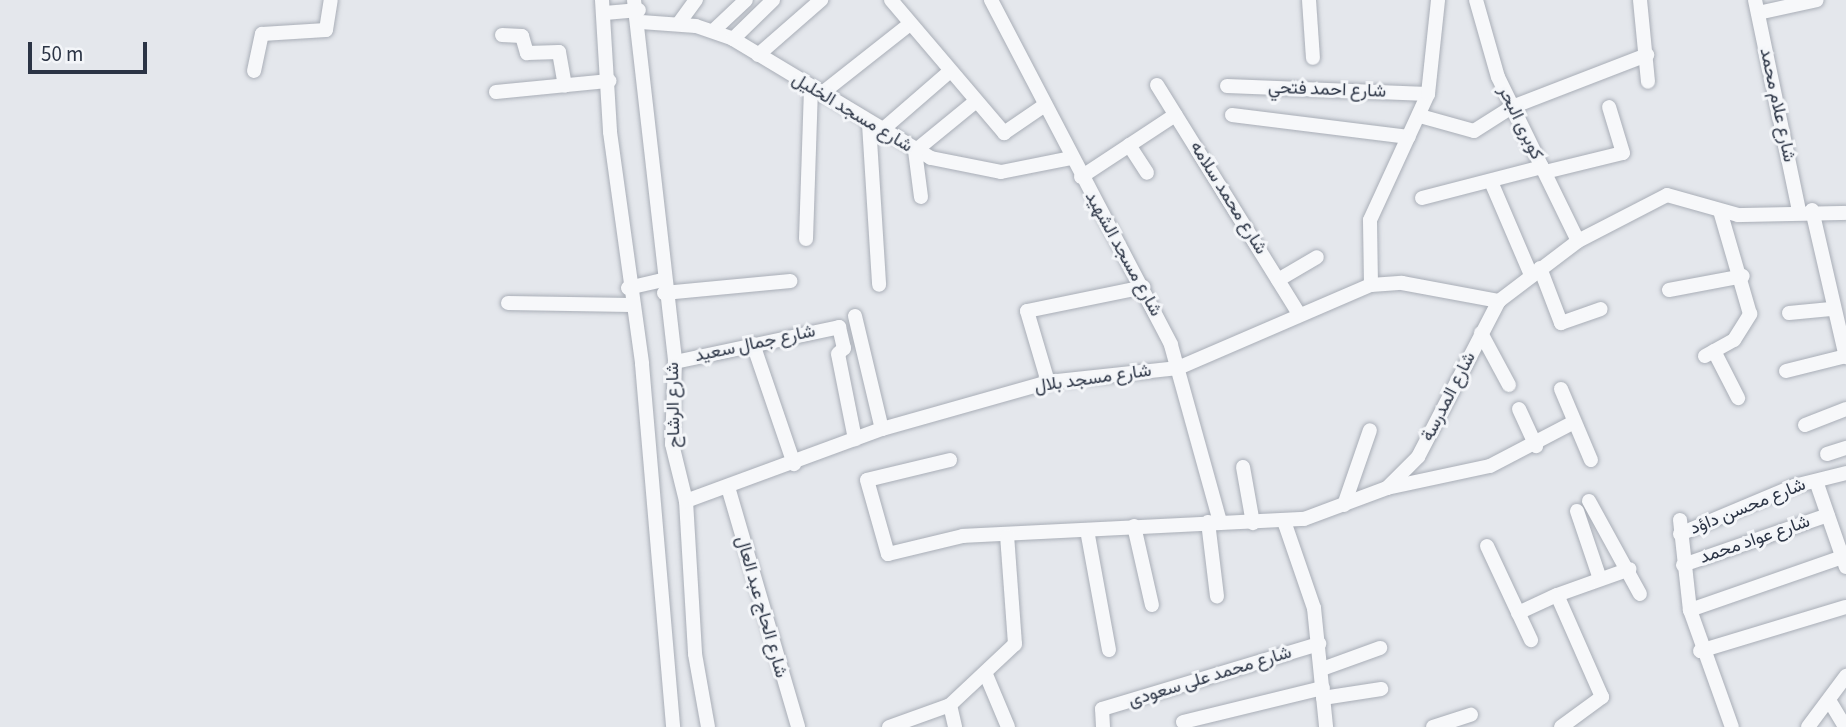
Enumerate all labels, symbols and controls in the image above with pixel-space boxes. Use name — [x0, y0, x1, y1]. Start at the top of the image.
scale bar — [32, 28, 150, 72]
text: 50 m — [41, 39, 83, 69]
street label: شارع علام محمد — [1754, 46, 1800, 164]
street label: شارع مسجد الخليل — [788, 69, 916, 157]
street label: شارع احمد فتحي — [1268, 77, 1386, 103]
street label: كوبرى البحر — [1493, 83, 1547, 163]
street label: شارع محمد سلامه — [1185, 138, 1271, 258]
street label: شارع مسجد الشهيد — [1080, 188, 1166, 320]
street label: شارع جمال سعيد — [693, 321, 817, 367]
street label: شارع المدرسة — [1417, 349, 1481, 445]
street label: شارع مسجد بلال — [1033, 360, 1153, 398]
street label: شارع الرشاح — [662, 362, 686, 448]
street label: شارع محسن داؤد — [1687, 474, 1809, 540]
street label: شارع عواد محمد — [1697, 511, 1813, 569]
street label: شارع الحاج عبد العال — [730, 534, 792, 680]
street label: شارع محمد على سعودى — [1126, 642, 1294, 712]

